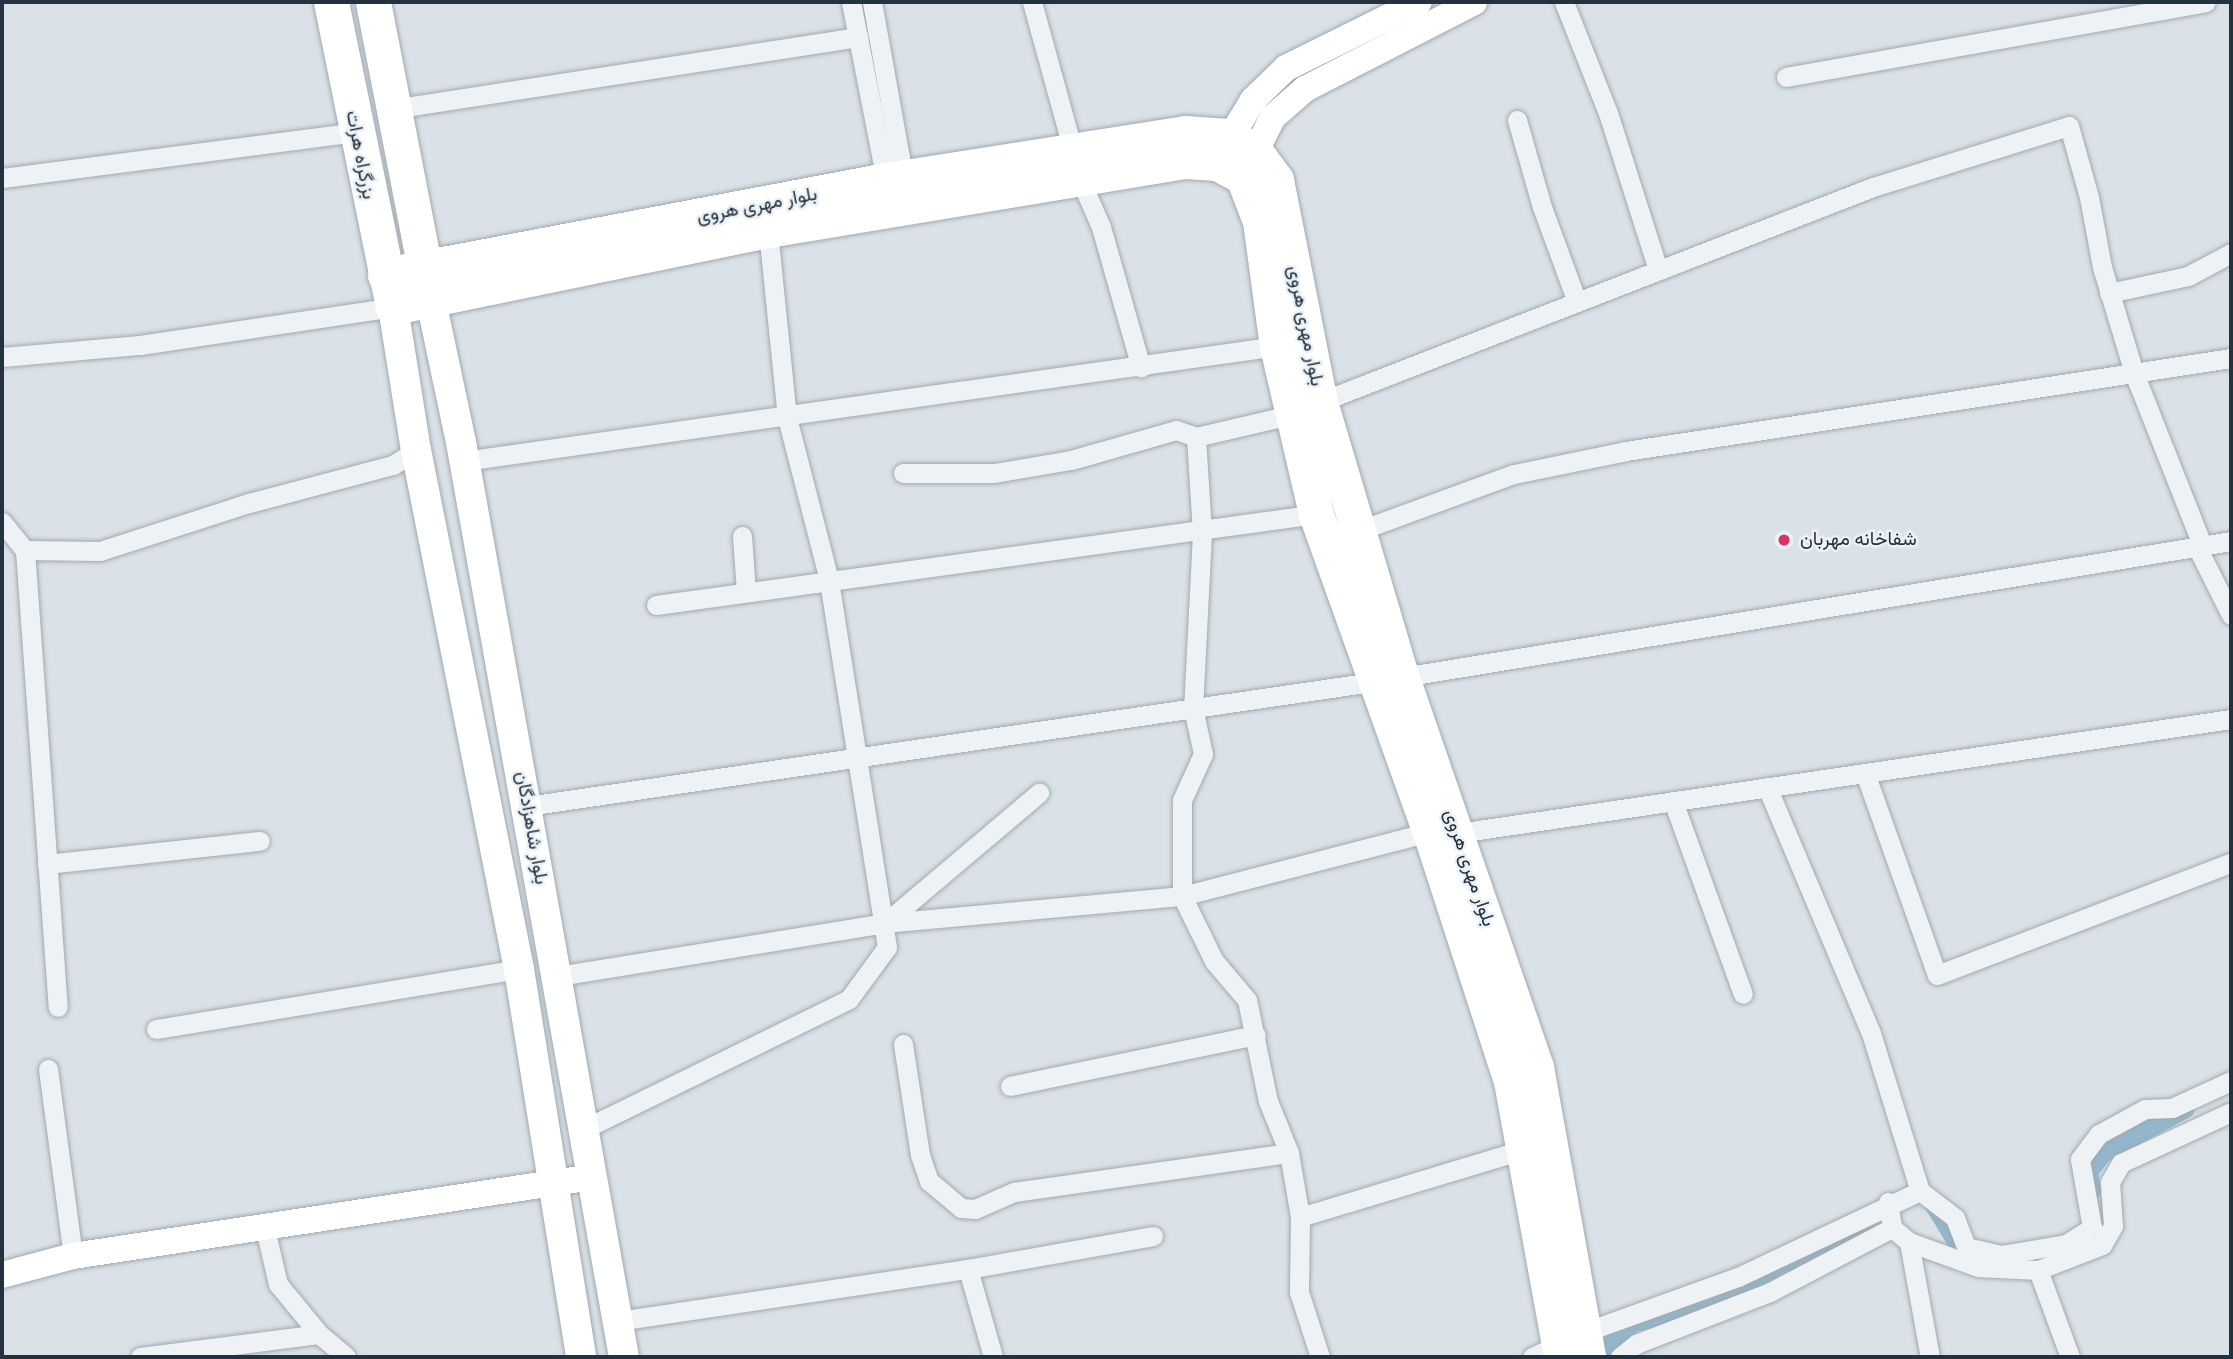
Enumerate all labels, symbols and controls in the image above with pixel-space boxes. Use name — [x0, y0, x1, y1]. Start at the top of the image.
street label: بزرگراه هرات — [340, 109, 380, 201]
street label: بلوار مهری هروی — [695, 183, 819, 229]
street label: بلوار مهری هروی — [1282, 264, 1328, 388]
place label: شفاخانه مهربان — [1800, 529, 1917, 551]
marker: شفاخانه مهربان — [1774, 530, 1794, 550]
street label: بلوار شاهزادگان — [510, 770, 552, 886]
street label: بلوار مهری هروی — [1438, 806, 1500, 930]

